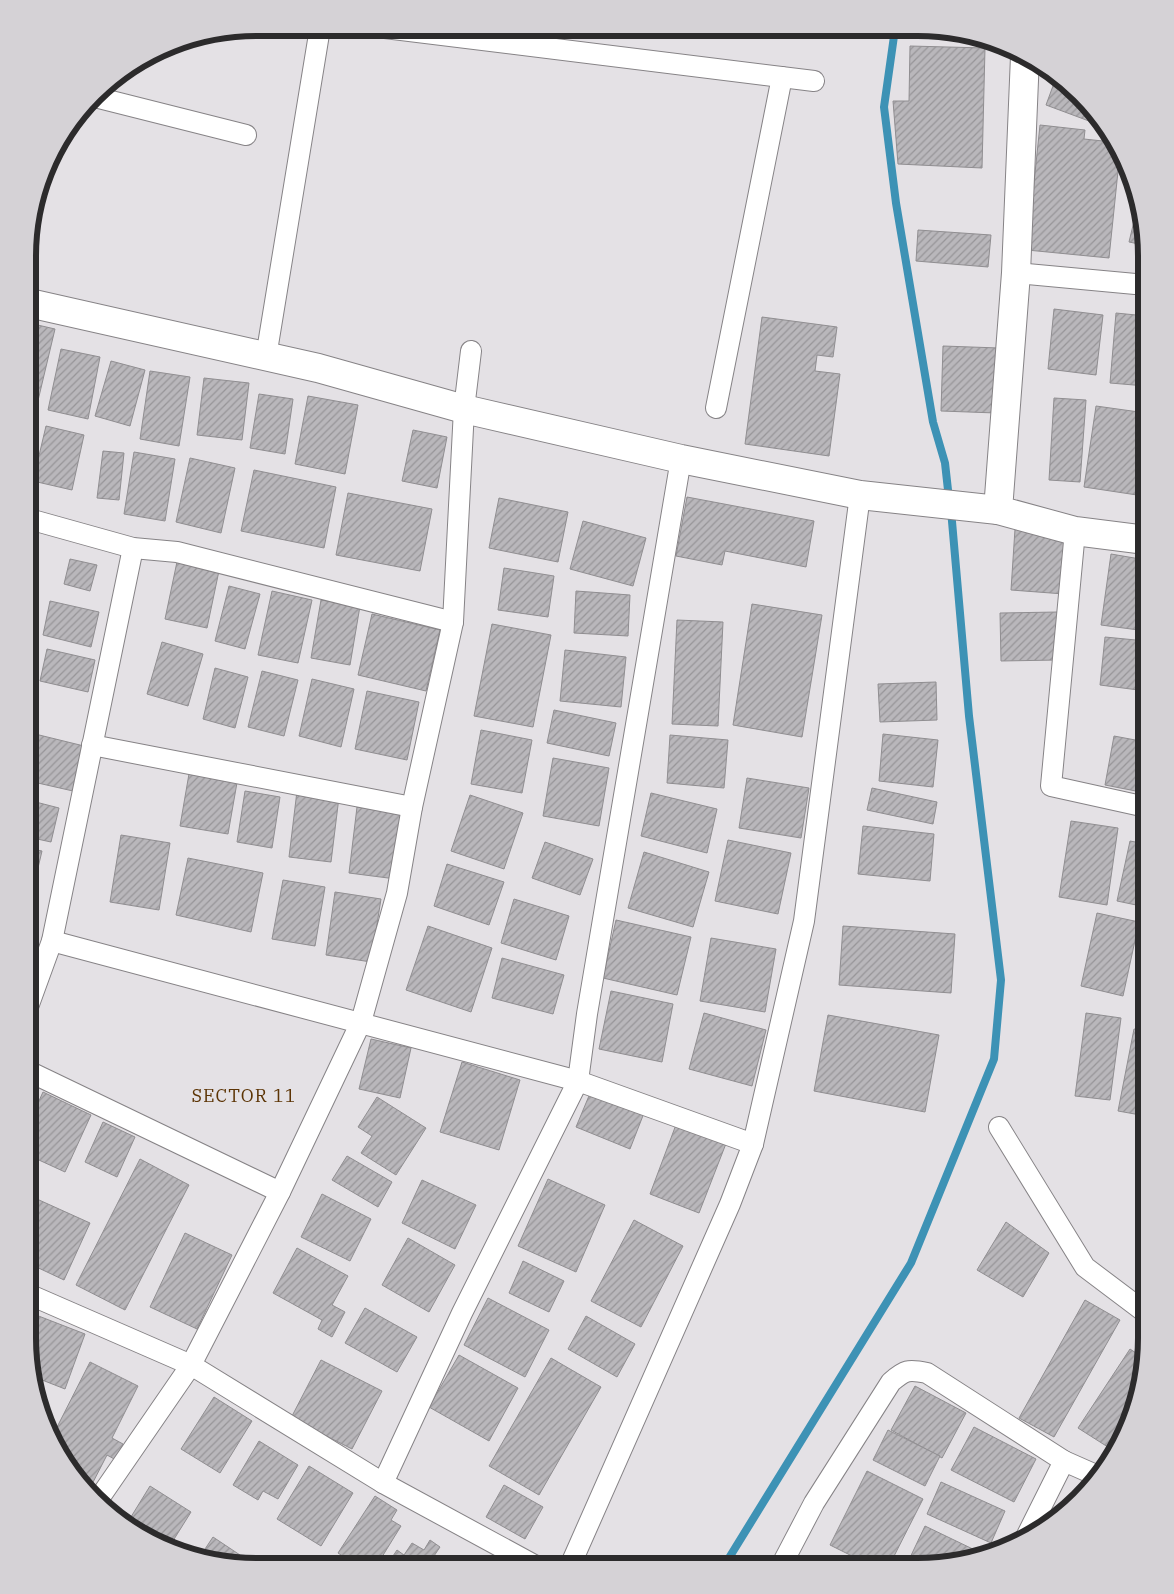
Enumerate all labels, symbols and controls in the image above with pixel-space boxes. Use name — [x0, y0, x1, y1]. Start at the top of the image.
district label: SECTOR 11 — [191, 1084, 297, 1107]

